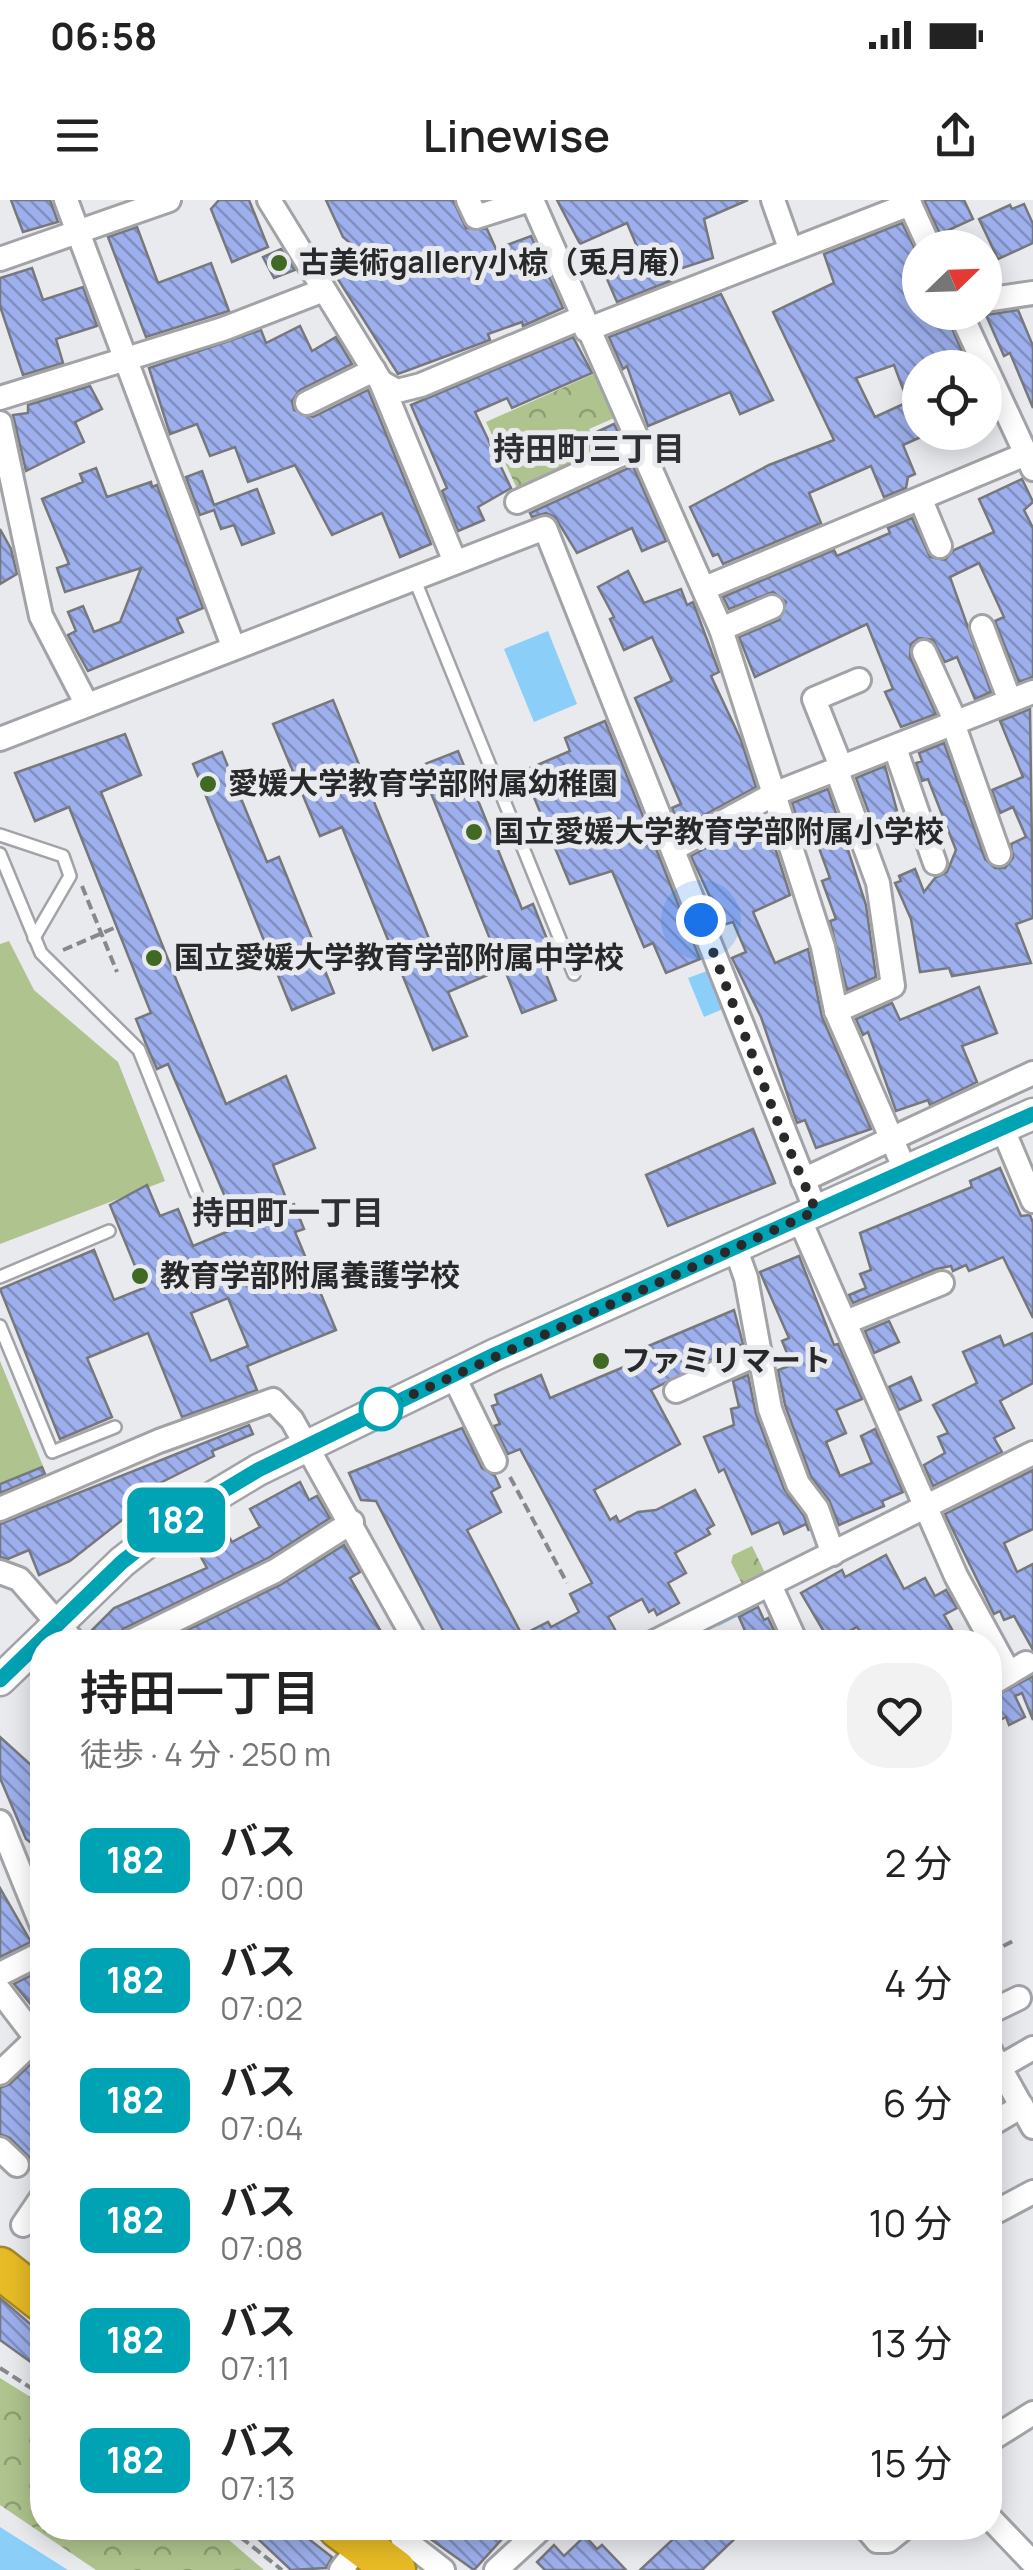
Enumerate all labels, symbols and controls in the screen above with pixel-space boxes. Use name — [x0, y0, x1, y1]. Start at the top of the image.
text: 06:58 — [50, 9, 157, 61]
text: Linewise — [423, 104, 610, 166]
icon: menu — [50, 108, 105, 163]
icon: share — [928, 108, 983, 163]
north arrow — [902, 230, 1002, 330]
map controls — [902, 230, 1002, 450]
place label: 古美術gallery小椋（兎月庵） — [299, 241, 698, 282]
marker: 古美術gallery小椋（兎月庵） — [268, 252, 290, 274]
button: locate — [902, 350, 1002, 450]
district label: 持田町三丁目 — [493, 426, 685, 470]
place label: 愛媛大学教育学部附属幼稚園 — [228, 762, 618, 803]
marker: 愛媛大学教育学部附属幼稚園 — [197, 773, 219, 795]
place label: 国立愛媛大学教育学部附属小学校 — [494, 810, 944, 851]
marker: 国立愛媛大学教育学部附属小学校 — [463, 821, 485, 843]
your location — [676, 895, 726, 945]
place label: 国立愛媛大学教育学部附属中学校 — [174, 936, 624, 977]
marker: 国立愛媛大学教育学部附属中学校 — [143, 947, 165, 969]
district label: 持田町一丁目 — [192, 1190, 384, 1234]
place label: 教育学部附属養護学校 — [160, 1254, 460, 1295]
marker: 教育学部附属養護学校 — [129, 1265, 151, 1287]
place label: ファミリマート — [621, 1339, 831, 1380]
marker: ファミリマート — [590, 1350, 612, 1372]
unlabelled marker — [360, 1388, 402, 1430]
line badge: 182 — [119, 1488, 234, 1552]
text: 182 — [147, 1496, 205, 1544]
text: 持田一丁目 — [80, 1659, 320, 1724]
button: heart — [847, 1663, 952, 1768]
text: 徒歩 · 4 分 · 250 m — [80, 1732, 331, 1776]
text: バス — [220, 1814, 296, 1866]
text: 182 — [106, 1836, 164, 1884]
text: 2 分 — [885, 1836, 952, 1888]
text: 07:00 — [220, 1866, 304, 1910]
text: バス — [220, 1934, 296, 1986]
text: 182 — [106, 1956, 164, 2004]
text: 4 分 — [884, 1956, 952, 2008]
text: 07:02 — [220, 1986, 303, 2030]
text: バス — [220, 2054, 296, 2106]
text: 182 — [106, 2076, 164, 2124]
text: 6 分 — [883, 2076, 952, 2128]
text: 07:04 — [220, 2106, 304, 2150]
text: バス — [220, 2174, 296, 2226]
text: 182 — [106, 2196, 164, 2244]
text: 10 分 — [868, 2196, 952, 2248]
text: 07:08 — [220, 2226, 303, 2270]
text: バス — [220, 2294, 296, 2346]
text: 182 — [106, 2316, 164, 2364]
text: 13 分 — [871, 2316, 952, 2368]
text: 07:11 — [220, 2346, 290, 2390]
text: バス — [220, 2414, 296, 2466]
text: 182 — [106, 2436, 164, 2484]
text: 15 分 — [870, 2436, 952, 2488]
text: 07:13 — [220, 2466, 295, 2510]

